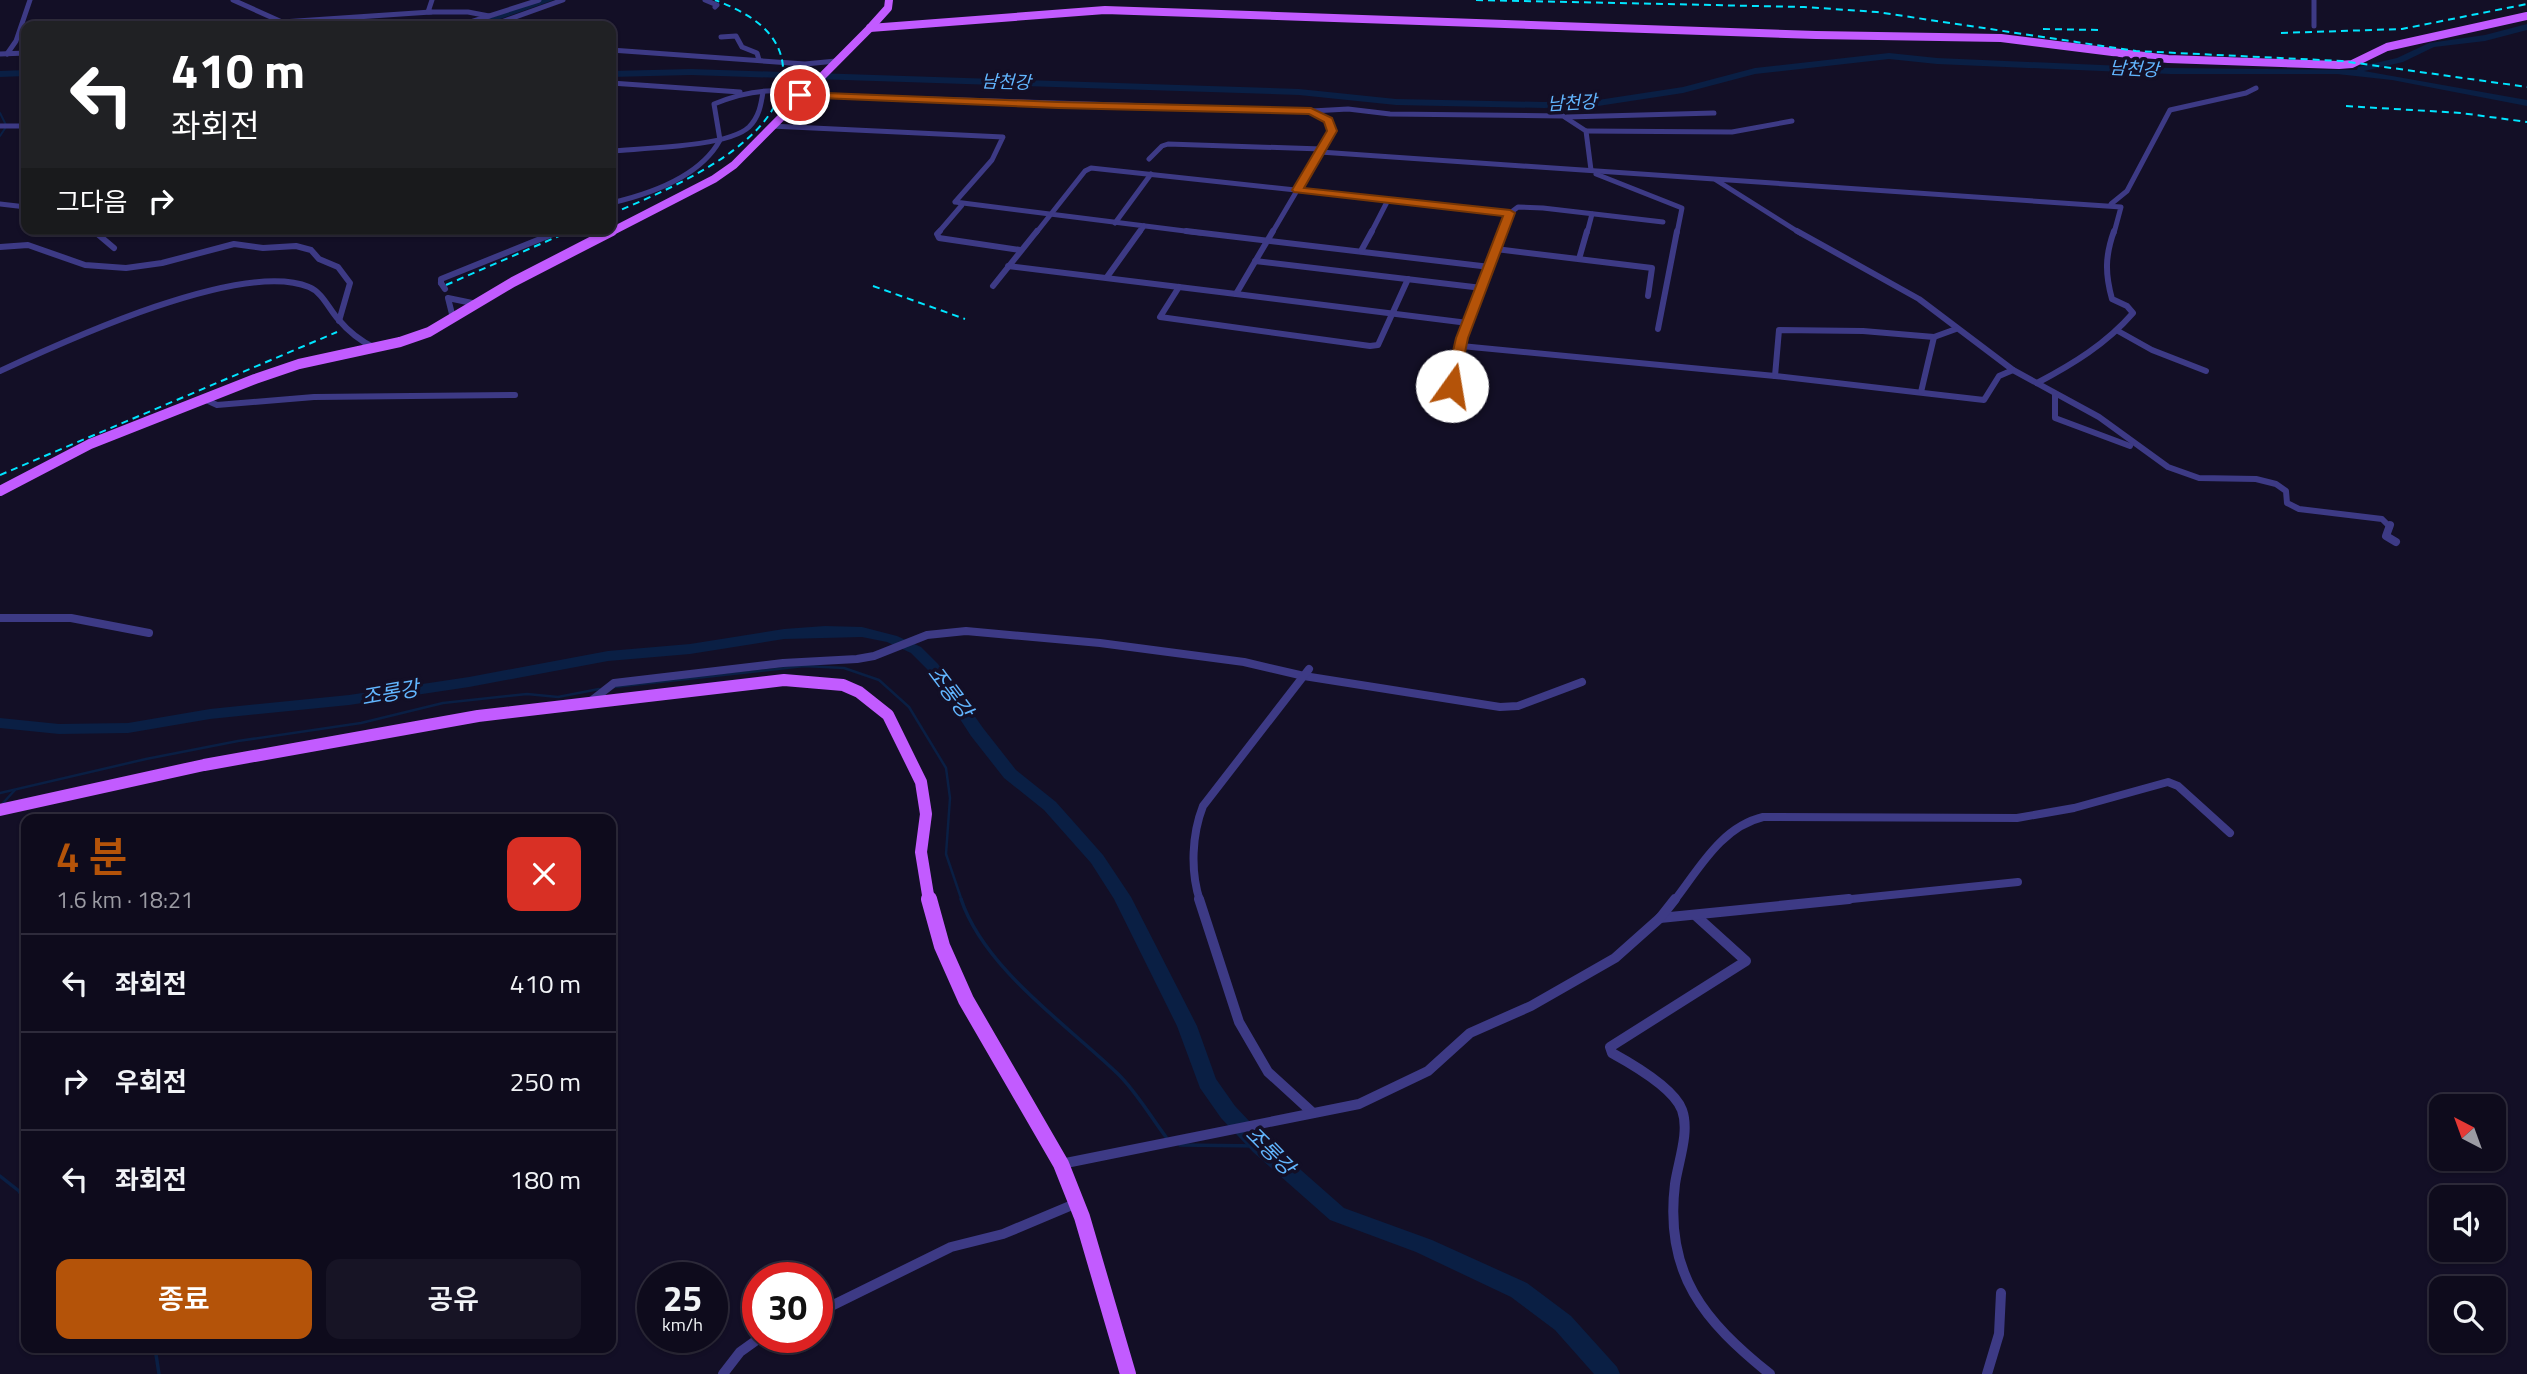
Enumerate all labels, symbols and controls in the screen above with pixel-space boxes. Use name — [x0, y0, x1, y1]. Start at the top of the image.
text: 410 m — [171, 32, 305, 107]
icon: left — [56, 49, 147, 140]
water label: 남천강 — [2109, 54, 2162, 83]
pin — [770, 65, 830, 125]
water label: 남천강 — [981, 67, 1034, 96]
icon: arrive — [781, 76, 819, 114]
water label: 남천강 — [1546, 88, 1600, 117]
text: 좌회전 — [171, 101, 259, 149]
text: 그다음 — [56, 182, 128, 221]
icon: right — [142, 182, 180, 220]
position arrow — [1415, 349, 1489, 423]
water label: 조롱강 — [921, 659, 983, 726]
water label: 조롱강 — [359, 671, 424, 713]
text: 4 분 — [56, 824, 127, 888]
button: close — [507, 837, 581, 911]
text: 1.6 km · 18:21 — [56, 882, 194, 917]
icon: left — [56, 964, 94, 1002]
text: 좌회전 — [115, 964, 187, 1003]
text: 410 m — [510, 964, 581, 1003]
icon: right — [56, 1062, 94, 1100]
text: 우회전 — [115, 1062, 187, 1101]
text: 250 m — [510, 1062, 581, 1101]
north arrow — [2429, 1094, 2506, 1171]
map controls — [2429, 1094, 2506, 1353]
water label: 조롱강 — [1239, 1118, 1304, 1184]
icon: left — [56, 1160, 94, 1198]
text: 좌회전 — [115, 1160, 187, 1199]
text: 180 m — [510, 1160, 581, 1199]
button: sound — [2429, 1185, 2506, 1262]
button: 종료 — [56, 1259, 312, 1339]
button: 공유 — [326, 1259, 581, 1339]
speed limit sign: 30 — [742, 1262, 833, 1353]
text: 25 — [663, 1271, 702, 1325]
button: search — [2429, 1276, 2506, 1353]
text: km/h — [662, 1311, 703, 1338]

